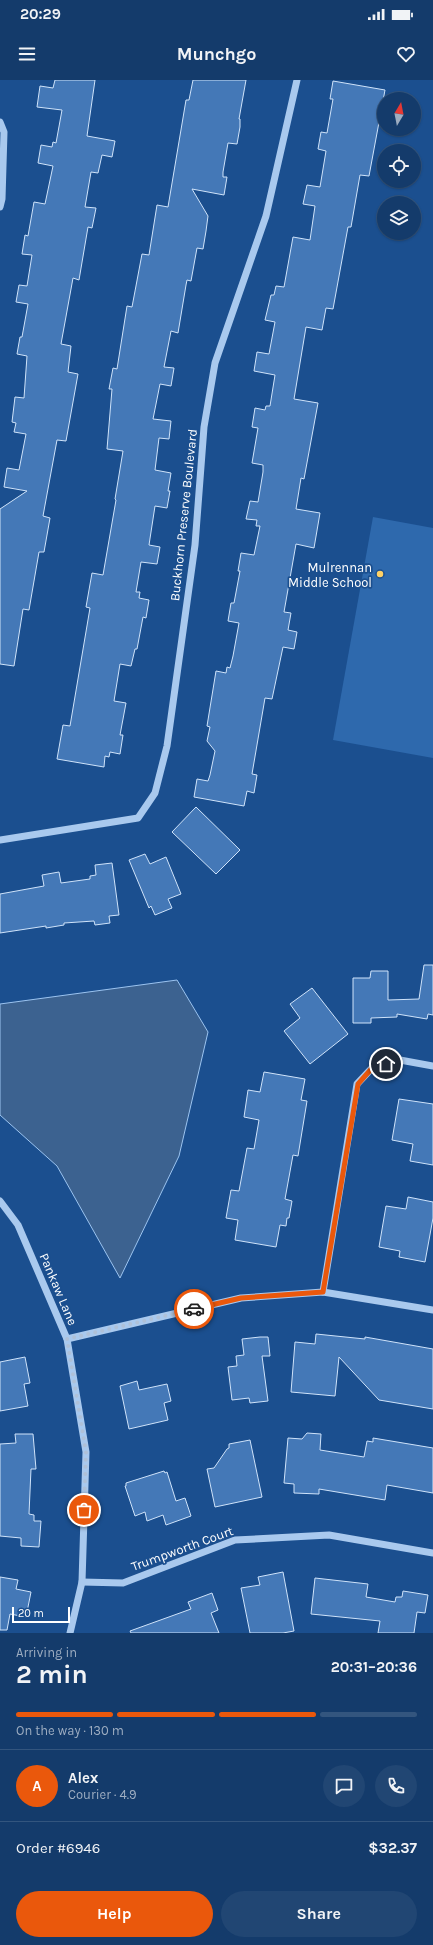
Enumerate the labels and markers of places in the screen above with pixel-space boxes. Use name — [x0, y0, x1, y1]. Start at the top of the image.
place label: Mulrennan Middle School — [288, 560, 372, 590]
marker: Mulrennan Middle School — [375, 569, 385, 579]
pin — [369, 1047, 403, 1081]
pin — [67, 1493, 101, 1527]

